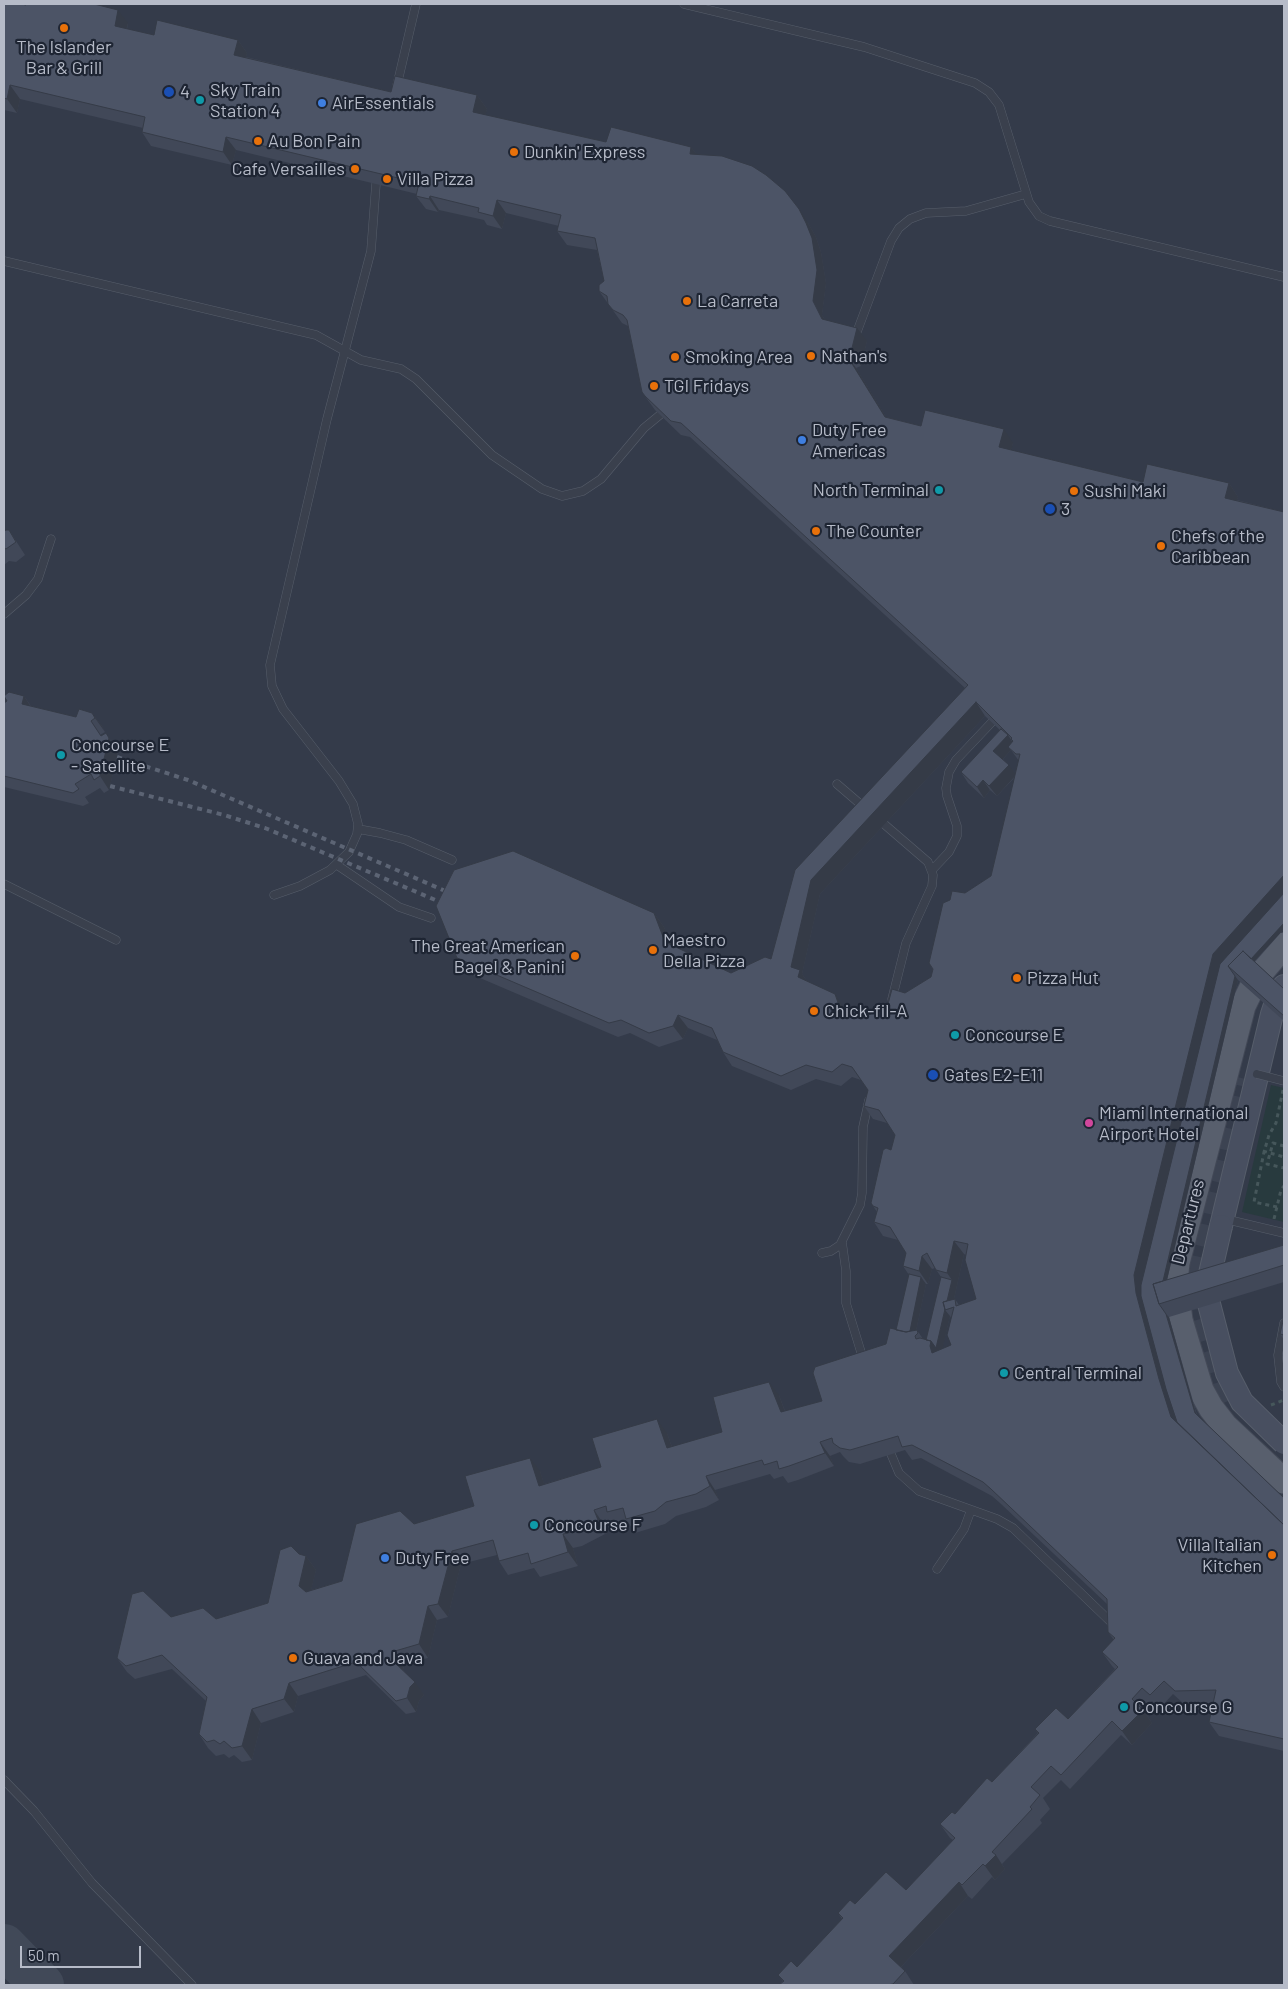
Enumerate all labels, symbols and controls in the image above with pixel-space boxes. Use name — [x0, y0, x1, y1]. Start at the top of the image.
marker: The Islander Bar & Grill — [58, 22, 70, 34]
place label: The Islander Bar & Grill — [16, 36, 112, 78]
place label: Sky Train Station 4 — [210, 79, 281, 122]
place label: 4 — [180, 81, 190, 103]
marker: 4 — [162, 85, 176, 99]
place label: AirEssentials — [332, 92, 434, 114]
marker: Sky Train Station 4 — [194, 94, 206, 106]
marker: AirEssentials — [316, 97, 328, 109]
place label: Au Bon Pain — [268, 130, 361, 152]
marker: Au Bon Pain — [252, 135, 264, 147]
place label: Dunkin' Express — [524, 141, 645, 163]
marker: Dunkin' Express — [508, 146, 520, 158]
place label: Cafe Versailles — [232, 158, 345, 180]
marker: Cafe Versailles — [349, 163, 361, 175]
place label: Villa Pizza — [397, 168, 474, 190]
marker: Villa Pizza — [381, 173, 393, 185]
place label: La Carreta — [697, 290, 778, 312]
marker: La Carreta — [681, 295, 693, 307]
place label: Nathan's — [821, 345, 887, 367]
place label: Smoking Area — [685, 346, 793, 368]
marker: Nathan's — [805, 350, 817, 362]
marker: Smoking Area — [669, 351, 681, 363]
place label: TGI Fridays — [664, 375, 749, 397]
marker: TGI Fridays — [648, 380, 660, 392]
place label: Duty Free Americas — [812, 419, 887, 462]
marker: Duty Free Americas — [796, 434, 808, 446]
place label: North Terminal — [813, 479, 929, 501]
place label: Sushi Maki — [1084, 480, 1166, 502]
marker: North Terminal — [933, 484, 945, 496]
marker: Sushi Maki — [1068, 485, 1080, 497]
place label: 3 — [1061, 498, 1070, 520]
marker: 3 — [1043, 502, 1057, 516]
place label: The Counter — [826, 520, 922, 542]
marker: The Counter — [810, 525, 822, 537]
place label: Chefs of the Caribbean — [1171, 525, 1265, 568]
marker: Chefs of the Caribbean — [1155, 540, 1167, 552]
place label: Concourse E - Satellite — [71, 734, 169, 776]
marker: Concourse E - Satellite — [55, 749, 67, 761]
place label: Maestro Della Pizza — [663, 929, 745, 972]
place label: The Great American Bagel & Panini — [411, 935, 565, 978]
marker: Maestro Della Pizza — [647, 944, 659, 956]
marker: The Great American Bagel & Panini — [569, 950, 581, 962]
place label: Pizza Hut — [1027, 967, 1099, 989]
marker: Pizza Hut — [1011, 972, 1023, 984]
place label: Chick-fil-A — [824, 1000, 908, 1022]
marker: Chick-fil-A — [808, 1005, 820, 1017]
place label: Concourse E — [965, 1024, 1063, 1046]
marker: Concourse E — [949, 1029, 961, 1041]
place label: Gates E2-E11 — [944, 1064, 1043, 1086]
marker: Gates E2-E11 — [926, 1068, 940, 1082]
place label: Miami International Airport Hotel — [1099, 1102, 1248, 1144]
marker: Miami International Airport Hotel — [1083, 1117, 1095, 1129]
street label: Departures — [1167, 1177, 1209, 1267]
place label: Central Terminal — [1014, 1362, 1142, 1384]
marker: Central Terminal — [998, 1367, 1010, 1379]
place label: Concourse F — [544, 1514, 642, 1536]
marker: Concourse F — [528, 1519, 540, 1531]
place label: Villa Italian Kitchen — [1178, 1534, 1262, 1576]
place label: Duty Free — [395, 1547, 470, 1569]
marker: Villa Italian Kitchen — [1266, 1549, 1278, 1561]
marker: Duty Free — [379, 1552, 391, 1564]
place label: Guava and Java — [303, 1647, 423, 1669]
marker: Guava and Java — [287, 1652, 299, 1664]
place label: Concourse G — [1134, 1696, 1232, 1718]
marker: Concourse G — [1118, 1701, 1130, 1713]
scale bar — [22, 1936, 144, 1968]
text: 50 m — [28, 1946, 60, 1964]

